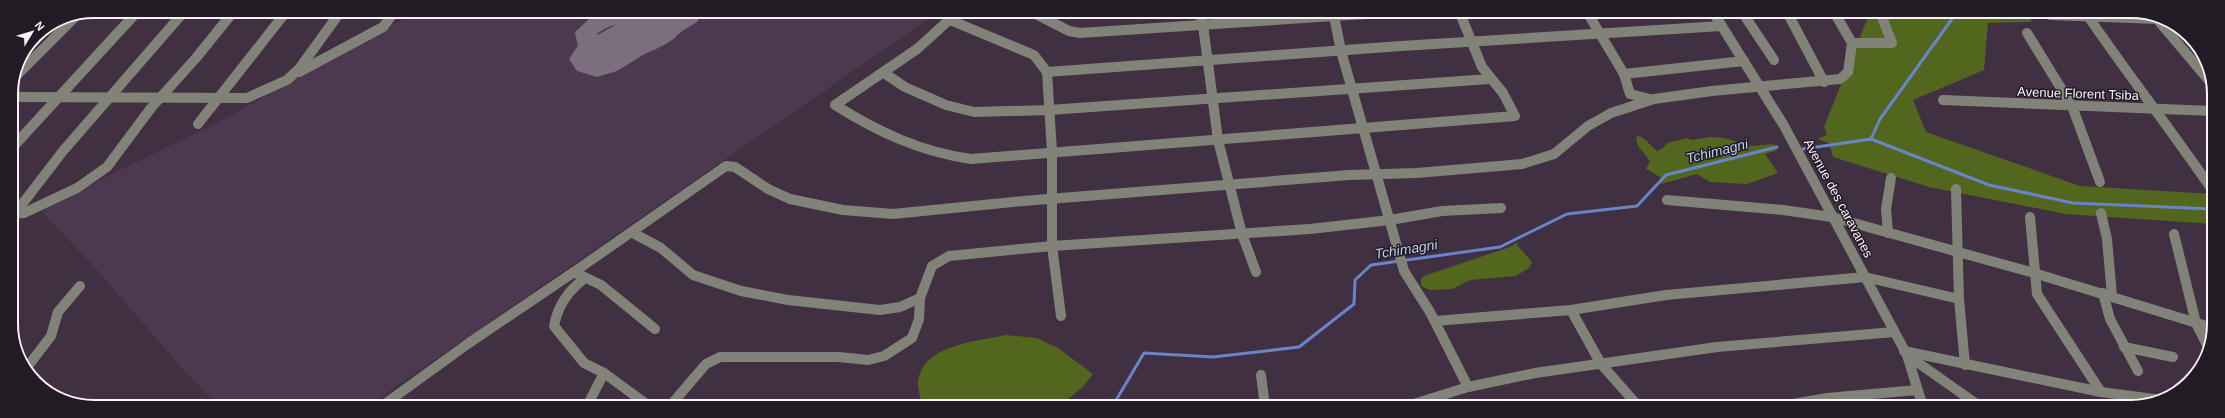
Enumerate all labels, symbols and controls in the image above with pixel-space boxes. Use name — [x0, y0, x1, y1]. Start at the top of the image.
north arrow — [12, 12, 52, 52]
text: N — [33, 19, 47, 33]
street label: Avenue Florent Tsiba — [2017, 84, 2140, 103]
water label: Tchimagni — [1684, 135, 1751, 166]
street label: Avenue des caravanes — [1801, 136, 1876, 260]
water label: Tchimagni — [1373, 236, 1439, 262]

